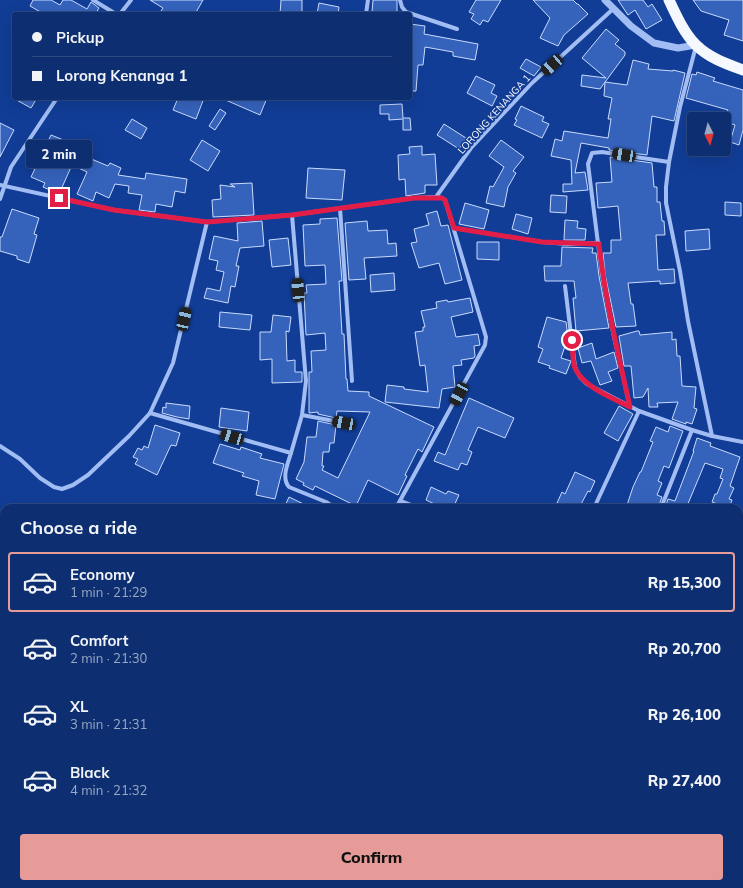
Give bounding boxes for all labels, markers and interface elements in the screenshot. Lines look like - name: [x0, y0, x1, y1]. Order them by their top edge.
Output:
- text: Pickup: [56, 28, 104, 47]
- car: [539, 53, 565, 77]
- text: Lorong Kenanga 1: [56, 66, 188, 85]
- street label: LORONG KENANGA 1: [455, 72, 533, 156]
- north arrow: [687, 112, 731, 156]
- map controls: [687, 112, 731, 156]
- callout: 2 min: [26, 140, 92, 168]
- text: 2 min: [42, 146, 76, 162]
- car: [611, 147, 637, 163]
- route end: [50, 189, 68, 207]
- car: [291, 278, 305, 302]
- car: [175, 306, 193, 332]
- route start: [563, 331, 581, 349]
- car: [448, 381, 470, 407]
- car: [331, 415, 357, 431]
- car: [219, 428, 245, 446]
- text: Choose a ride: [20, 516, 137, 539]
- icon: car: [22, 564, 58, 600]
- text: Economy: [70, 565, 135, 584]
- text: Rp 15,300: [648, 573, 721, 592]
- text: 1 min · 21:29: [70, 584, 147, 600]
- icon: car: [22, 630, 58, 666]
- text: Comfort: [70, 631, 128, 650]
- text: Rp 20,700: [648, 639, 721, 658]
- text: 2 min · 21:30: [70, 650, 147, 666]
- icon: car: [22, 696, 58, 732]
- text: XL: [70, 697, 88, 716]
- text: Rp 26,100: [648, 705, 721, 724]
- text: 3 min · 21:31: [70, 716, 147, 732]
- icon: car: [22, 762, 58, 798]
- text: Black: [70, 763, 109, 782]
- text: Rp 27,400: [648, 771, 721, 790]
- text: 4 min · 21:32: [70, 782, 147, 798]
- button: Confirm: [20, 834, 723, 880]

